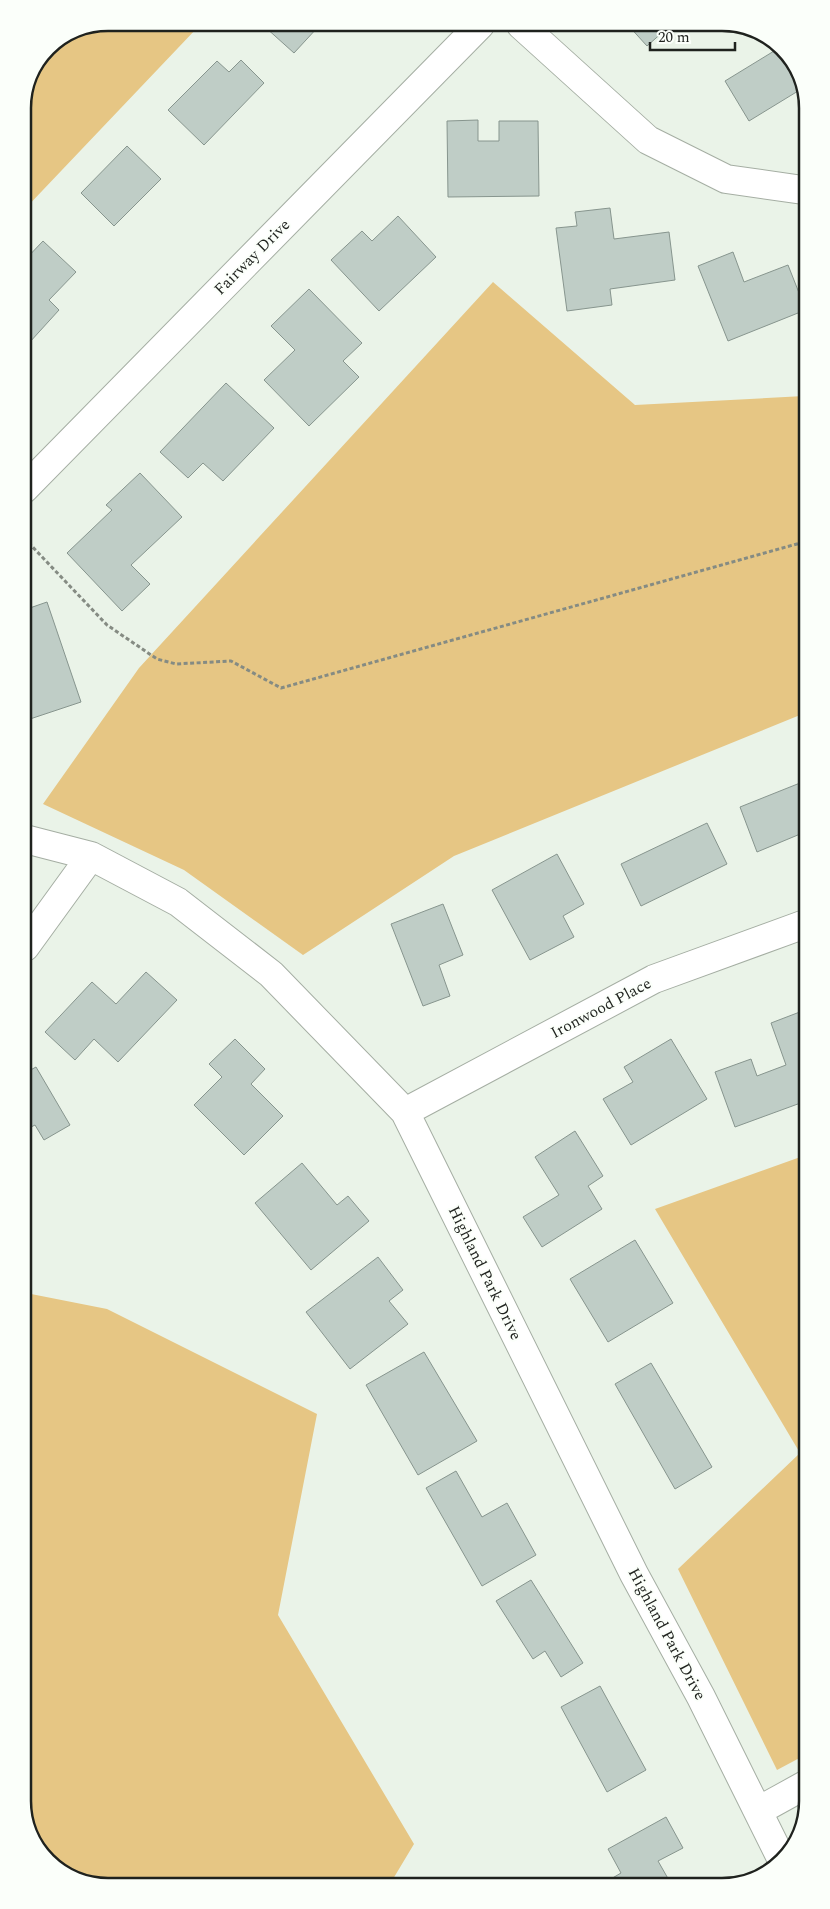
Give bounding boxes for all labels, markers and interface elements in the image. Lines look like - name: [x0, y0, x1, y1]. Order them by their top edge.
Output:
- scale bar: [650, 20, 735, 52]
- text: 20 m: [658, 26, 690, 49]
- street label: Fairway Drive: [208, 213, 296, 301]
- street label: Ironwood Place: [546, 971, 656, 1045]
- street label: Highland Park Drive: [442, 1202, 528, 1344]
- street label: Highland Park Drive: [622, 1564, 712, 1704]

